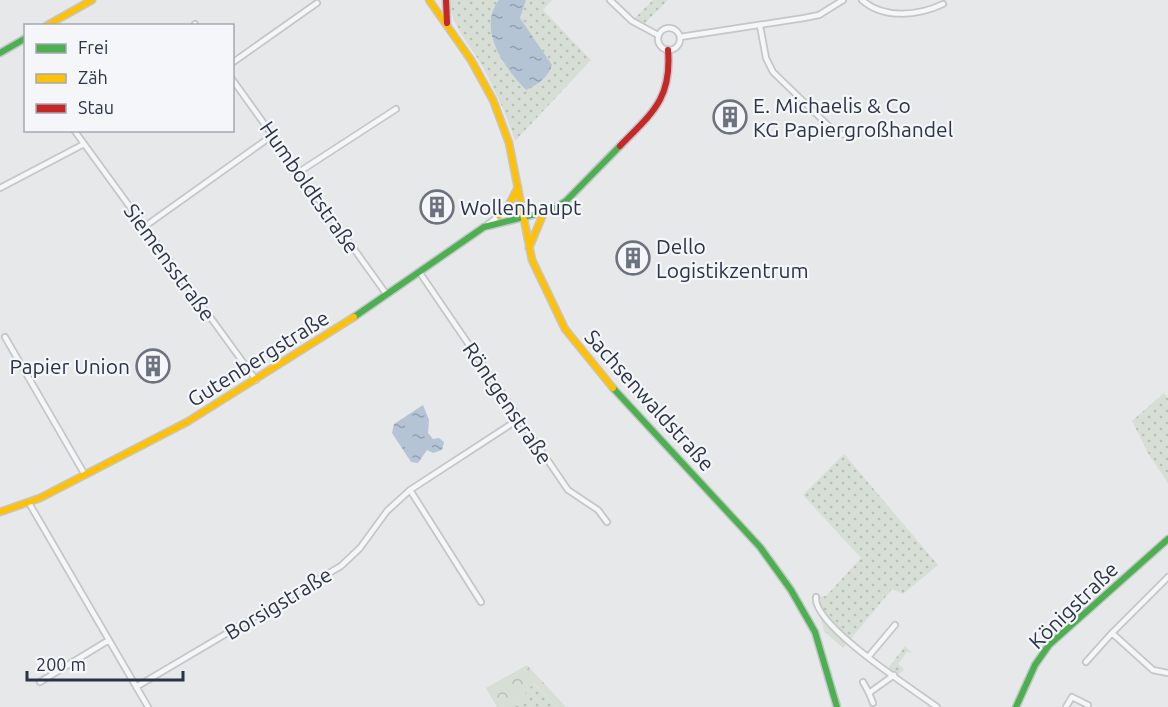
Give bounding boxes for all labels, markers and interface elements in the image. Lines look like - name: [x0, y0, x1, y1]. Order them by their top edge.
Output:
- legend: [24, 24, 234, 132]
- text: Frei: [78, 37, 108, 57]
- text: Zäh: [78, 67, 108, 87]
- place label: E. Michaelis & Co KG Papiergroßhandel: [753, 93, 953, 141]
- text: Stau: [78, 97, 114, 117]
- building icon: E. Michaelis & Co KG Papiergroßhandel: [712, 99, 748, 135]
- street label: Humboldtstraße: [256, 116, 364, 258]
- building icon: Wollenhaupt: [419, 189, 455, 225]
- place label: Wollenhaupt: [460, 195, 581, 219]
- street label: Siemensstraße: [119, 199, 221, 325]
- place label: Dello Logistikzentrum: [656, 234, 809, 282]
- building icon: Dello Logistikzentrum: [615, 240, 651, 276]
- street label: Gutenbergstraße: [183, 305, 333, 411]
- street label: Sachsenwaldstraße: [580, 325, 720, 475]
- street label: Röntgenstraße: [458, 338, 558, 468]
- building icon: Papier Union: [135, 348, 171, 384]
- place label: Papier Union: [9, 354, 130, 378]
- street label: Königstraße: [1024, 557, 1122, 653]
- street label: Borsigstraße: [220, 562, 336, 644]
- scale bar: [27, 644, 183, 682]
- text: 200 m: [36, 654, 86, 674]

